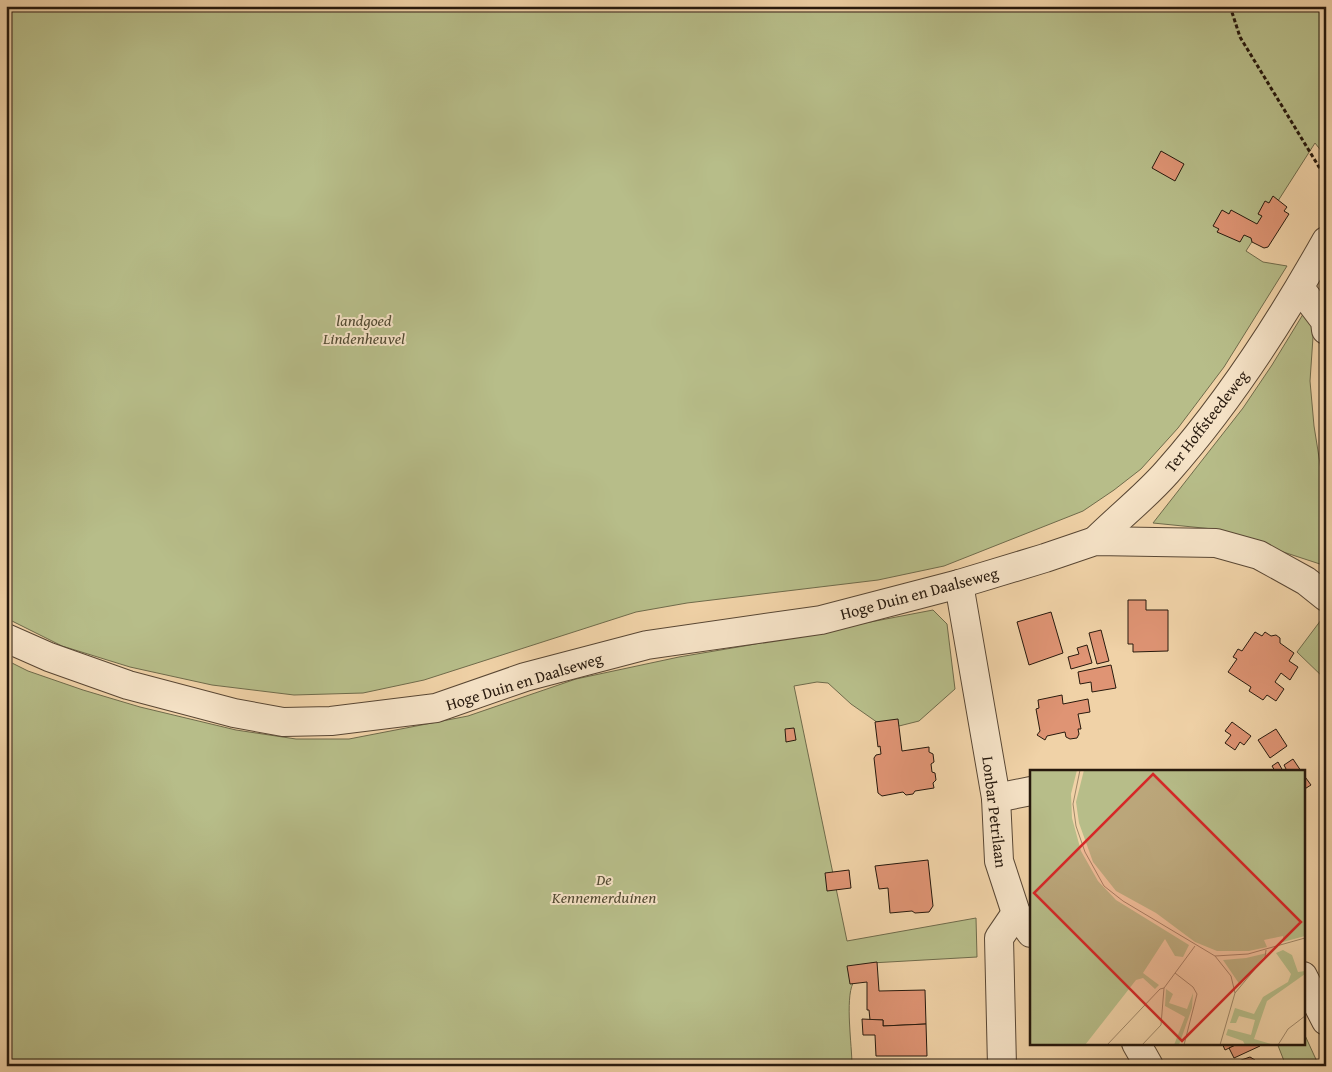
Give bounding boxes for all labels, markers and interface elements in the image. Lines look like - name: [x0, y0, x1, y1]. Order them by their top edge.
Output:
- park label: landgoed Lindenheuvel: [322, 308, 405, 350]
- street label: Ter Hoffsteedeweg: [1158, 364, 1254, 477]
- street label: Hoge Duin en Daalseweg: [837, 560, 1001, 626]
- street label: Hoge Duin en Daalseweg: [443, 646, 605, 716]
- street label: Lonbar Petrilaan: [976, 755, 1014, 869]
- inset map: [1030, 770, 1304, 1044]
- park label: De Kennemerduinen: [551, 867, 656, 909]

